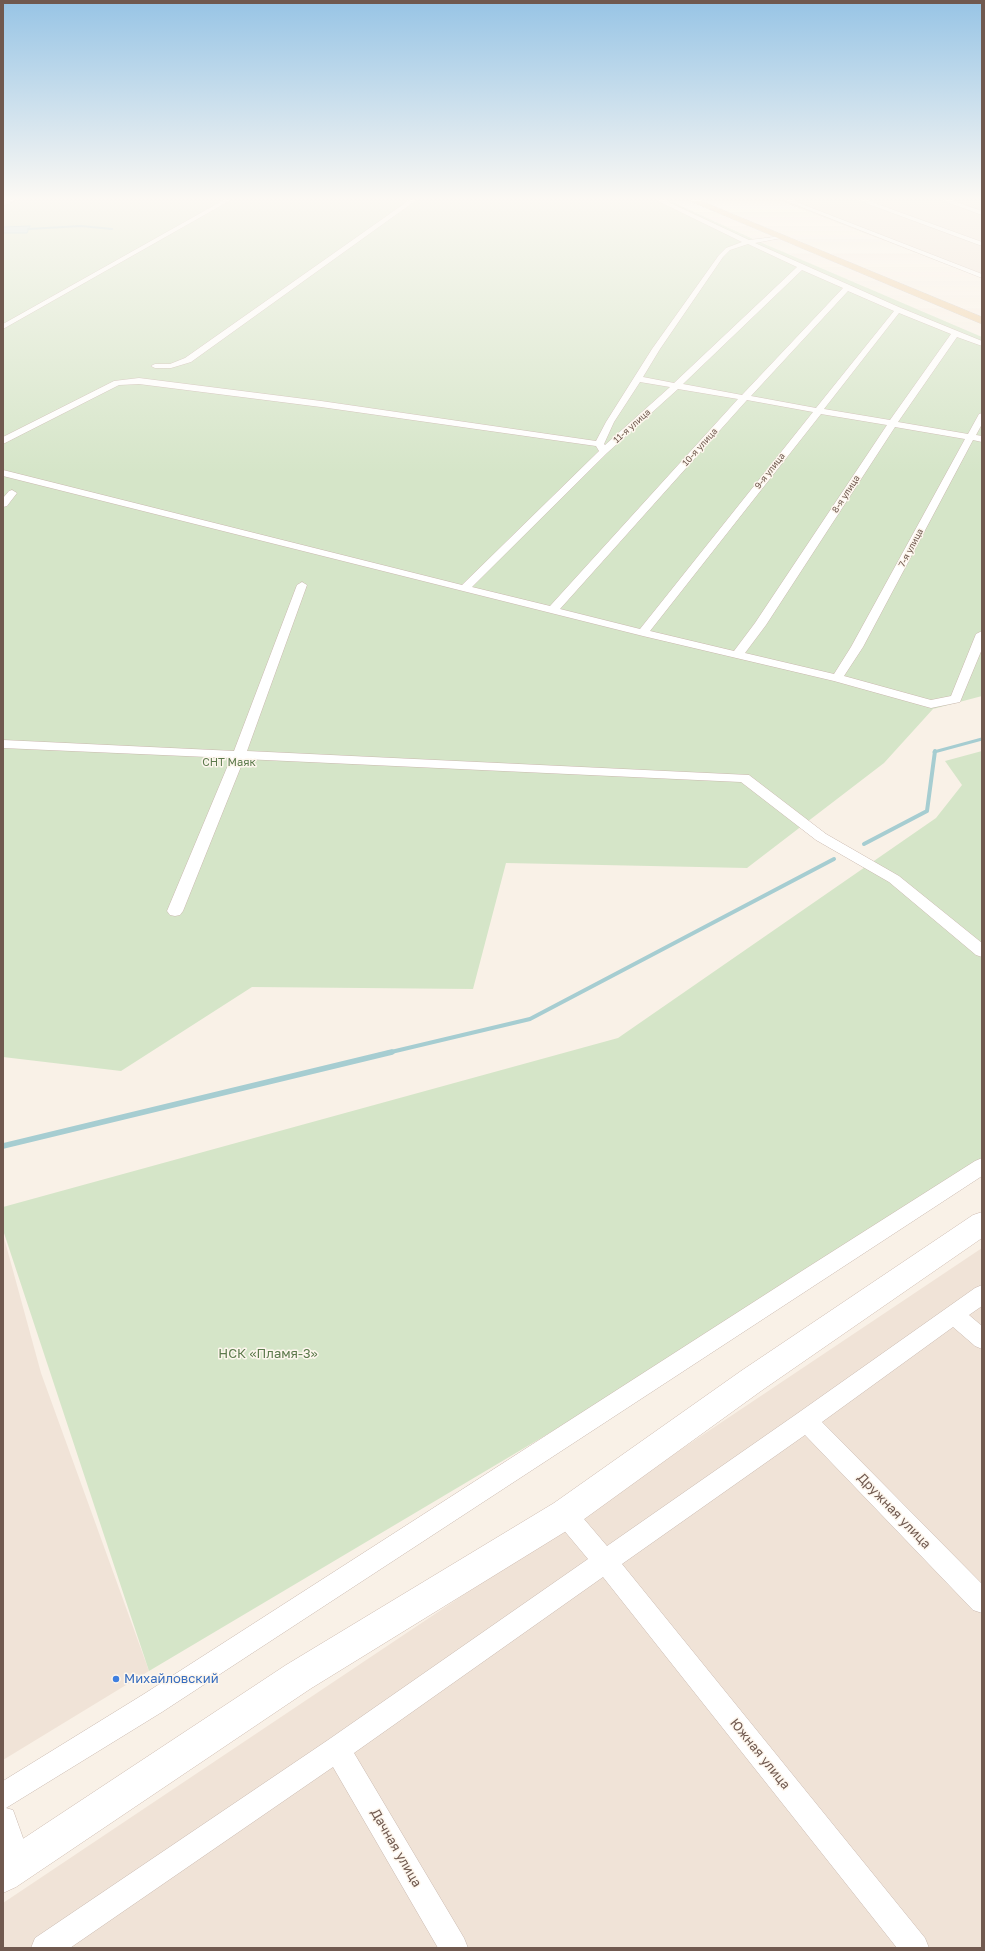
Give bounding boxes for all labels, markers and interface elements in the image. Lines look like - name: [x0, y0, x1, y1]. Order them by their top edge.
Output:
- street label: 11-я улица: [611, 407, 653, 445]
- street label: 10-я улица: [680, 426, 720, 468]
- street label: 9-я улица: [753, 451, 787, 491]
- street label: 8-я улица: [830, 473, 862, 515]
- street label: 7-я улица: [896, 527, 926, 569]
- park label: СНТ Маяк: [202, 756, 256, 770]
- park label: НСК «Пламя-3»: [218, 1346, 318, 1362]
- street label: Дружная улица: [854, 1470, 934, 1552]
- place label: Михайловский: [124, 1671, 219, 1687]
- marker: Михайловский: [111, 1674, 121, 1684]
- street label: Южная улица: [727, 1715, 793, 1793]
- street label: Дачная улица: [367, 1806, 425, 1890]

